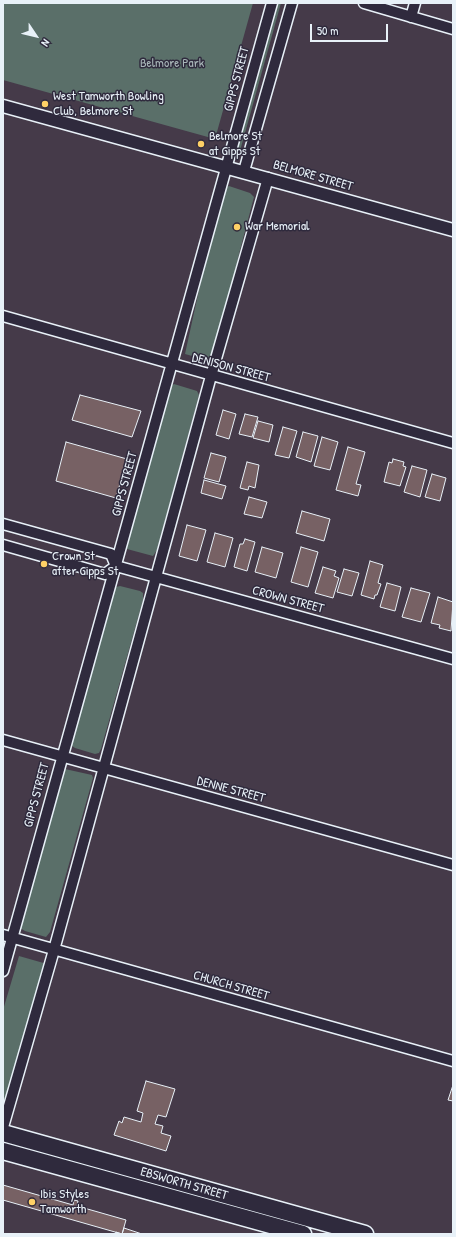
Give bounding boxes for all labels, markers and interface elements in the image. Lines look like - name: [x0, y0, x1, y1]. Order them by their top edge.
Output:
- north arrow: [16, 16, 56, 56]
- scale bar: [312, 16, 390, 42]
- text: 50 m: [317, 22, 338, 39]
- text: N: [38, 36, 53, 49]
- street label: GIPPS STREET: [221, 45, 253, 113]
- park label: Belmore Park: [140, 56, 204, 72]
- place label: West Tamworth Bowling Club, Belmore St: [53, 89, 164, 120]
- marker: West Tamworth Bowling Club, Belmore St: [40, 99, 50, 109]
- place label: Belmore St at Gipps St: [209, 129, 262, 160]
- marker: Belmore St at Gipps St: [196, 139, 206, 149]
- street label: BELMORE STREET: [271, 157, 355, 195]
- place label: War Memorial: [245, 219, 310, 235]
- marker: War Memorial: [232, 222, 242, 232]
- street label: DENISON STREET: [190, 350, 272, 386]
- street label: GIPPS STREET: [109, 450, 141, 518]
- place label: Crown St after Gipps St: [52, 549, 118, 580]
- marker: Crown St after Gipps St: [39, 559, 49, 569]
- street label: CROWN STREET: [250, 583, 326, 617]
- street label: GIPPS STREET: [21, 761, 53, 829]
- street label: DENNE STREET: [195, 773, 267, 807]
- street label: CHURCH STREET: [191, 968, 271, 1004]
- street label: EBSWORTH STREET: [139, 1164, 229, 1204]
- place label: Ibis Styles Tamworth: [40, 1187, 89, 1218]
- marker: Ibis Styles Tamworth: [27, 1197, 37, 1207]

